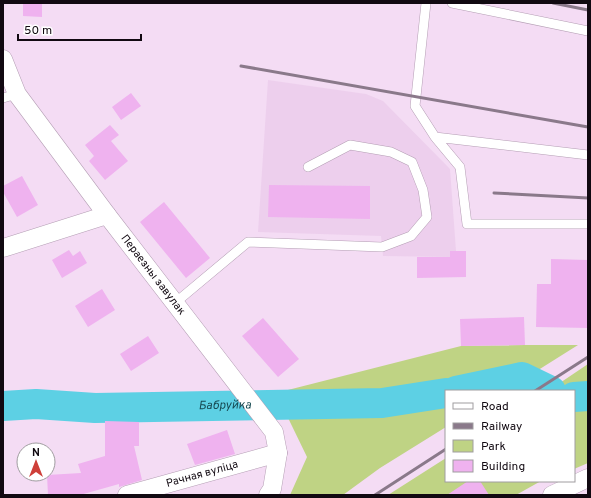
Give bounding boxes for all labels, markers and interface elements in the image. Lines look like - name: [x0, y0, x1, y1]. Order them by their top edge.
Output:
- scale bar: [18, 16, 141, 42]
- text: 50 m: [24, 23, 52, 39]
- street label: Пераезны завулак: [118, 232, 188, 318]
- legend: [445, 390, 575, 482]
- water label: Бабруйка: [198, 397, 252, 414]
- text: Road: [481, 399, 509, 415]
- text: Railway: [481, 419, 522, 435]
- text: Park: [481, 439, 506, 455]
- north arrow: [16, 442, 56, 482]
- text: N: [32, 446, 40, 460]
- street label: Рачная вуліца: [165, 457, 240, 491]
- text: Building: [481, 459, 525, 475]

